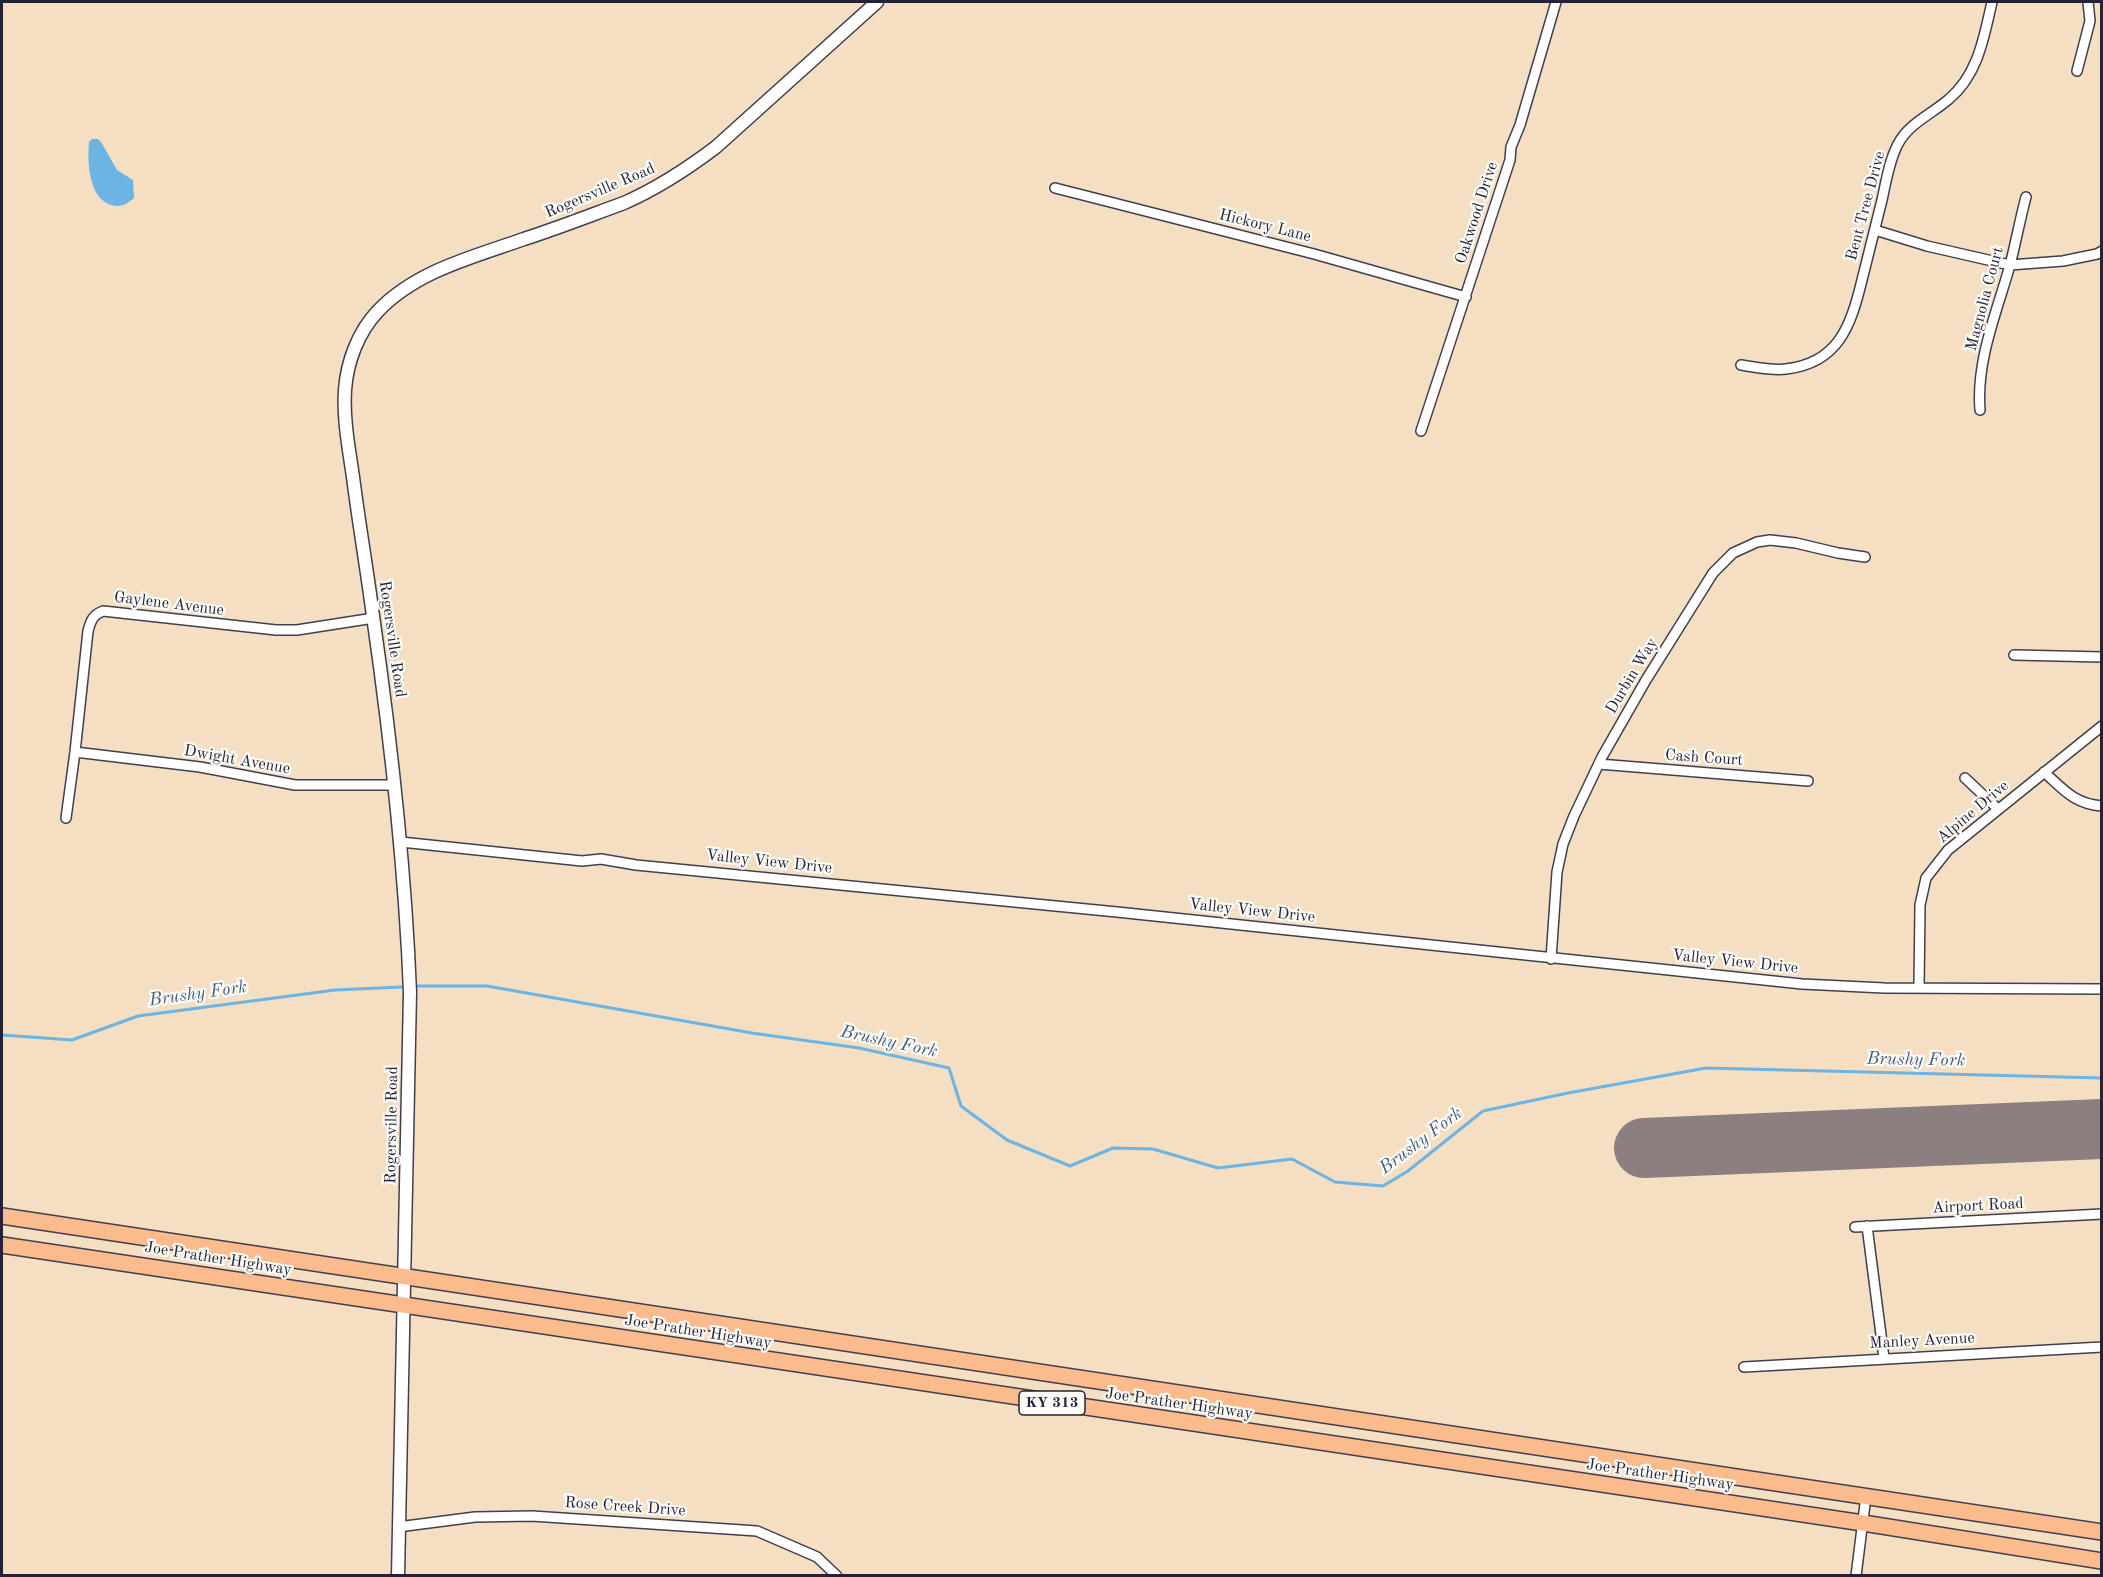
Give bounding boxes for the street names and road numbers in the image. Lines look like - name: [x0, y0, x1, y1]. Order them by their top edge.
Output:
- street label: Bent Tree Drive: [1842, 149, 1890, 263]
- street label: Rogersville Road: [542, 159, 658, 223]
- street label: Oakwood Drive: [1451, 160, 1503, 266]
- street label: Hickory Lane: [1217, 205, 1313, 247]
- street label: Magnolia Court: [1962, 245, 2008, 353]
- street label: Rogersville Road: [374, 579, 410, 699]
- street label: Gaylene Avenue: [113, 588, 225, 620]
- street label: Durbin Way: [1602, 635, 1662, 717]
- street label: Dwight Avenue: [182, 741, 292, 779]
- street label: Cash Court: [1664, 746, 1744, 770]
- street label: Alpine Drive: [1933, 776, 2013, 848]
- street label: Valley View Drive: [705, 846, 833, 878]
- street label: Valley View Drive: [1188, 895, 1316, 927]
- street label: Valley View Drive: [1671, 946, 1799, 978]
- street label: Rogersville Road: [381, 1066, 403, 1184]
- street label: Airport Road: [1932, 1194, 2024, 1218]
- street label: Joe Prather Highway: [143, 1238, 293, 1280]
- street label: Joe Prather Highway: [623, 1311, 773, 1353]
- street label: Manley Avenue: [1869, 1329, 1975, 1353]
- street label: Joe Prather Highway: [1104, 1384, 1254, 1424]
- road number: KY 313: [1019, 1391, 1085, 1415]
- street label: Joe Prather Highway: [1585, 1455, 1735, 1495]
- street label: Rose Creek Drive: [564, 1493, 686, 1521]

